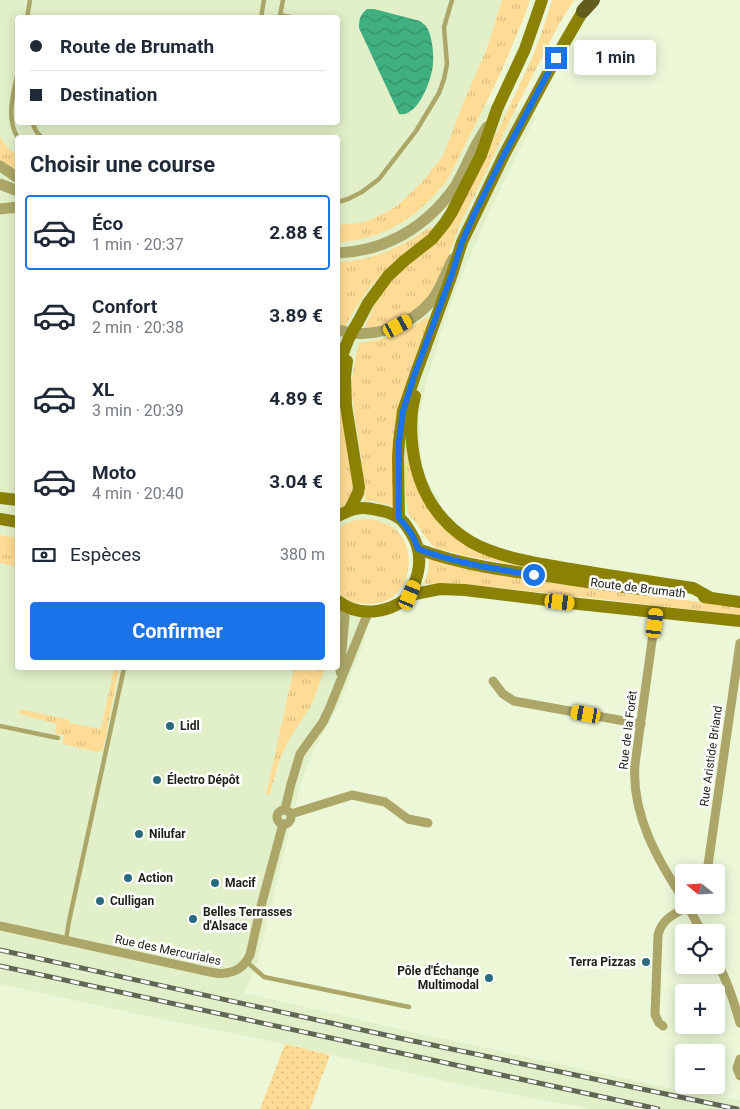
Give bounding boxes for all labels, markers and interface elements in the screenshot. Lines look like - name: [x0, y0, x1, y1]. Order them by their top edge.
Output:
- text: Route de Brumath: [60, 35, 214, 58]
- callout: 1 min: [574, 40, 656, 76]
- route end: [545, 47, 567, 69]
- text: 1 min: [595, 48, 635, 67]
- text: Destination: [60, 83, 157, 106]
- text: Choisir une course: [30, 152, 215, 177]
- icon: car: [32, 210, 77, 255]
- text: Éco: [92, 212, 123, 235]
- text: 2.88 €: [269, 221, 323, 244]
- text: 1 min · 20:37: [92, 235, 184, 254]
- icon: car: [32, 293, 77, 338]
- text: Confort: [92, 295, 157, 318]
- text: 3.89 €: [269, 304, 323, 327]
- car: [381, 312, 414, 340]
- text: 2 min · 20:38: [92, 318, 184, 337]
- icon: car: [32, 376, 77, 421]
- text: XL: [92, 378, 114, 401]
- text: 4.89 €: [269, 387, 323, 410]
- text: 3 min · 20:39: [92, 401, 184, 420]
- icon: car: [32, 459, 77, 504]
- text: Moto: [92, 461, 136, 484]
- text: 3.04 €: [269, 470, 323, 493]
- text: 4 min · 20:40: [92, 484, 184, 503]
- icon: cash: [30, 541, 58, 569]
- text: Espèces: [70, 543, 141, 566]
- text: 380 m: [280, 545, 325, 564]
- route start: [523, 564, 545, 586]
- street label: Route de Brumath: [590, 575, 686, 601]
- car: [397, 578, 422, 612]
- car: [544, 593, 575, 611]
- button: Confirmer: [30, 602, 325, 660]
- car: [645, 607, 664, 639]
- street label: Rue de la Forêt: [616, 690, 640, 770]
- car: [569, 704, 602, 724]
- street label: Rue Aristide Briand: [697, 705, 725, 807]
- place label: Lidl: [180, 719, 200, 733]
- marker: Lidl: [164, 720, 176, 732]
- place label: Électro Dépôt: [167, 772, 240, 787]
- marker: Électro Dépôt: [151, 774, 163, 786]
- place label: Nilufar: [149, 827, 186, 841]
- marker: Nilufar: [133, 828, 145, 840]
- north arrow: [675, 864, 725, 914]
- map controls: [675, 864, 725, 1094]
- place label: Action: [138, 871, 173, 885]
- marker: Action: [122, 872, 134, 884]
- place label: Macif: [225, 876, 256, 890]
- marker: Macif: [209, 877, 221, 889]
- place label: Culligan: [110, 894, 154, 908]
- marker: Culligan: [94, 895, 106, 907]
- place label: Belles Terrasses d'Alsace: [203, 905, 292, 933]
- marker: Belles Terrasses d'Alsace: [187, 913, 199, 925]
- button: locate: [675, 924, 725, 974]
- street label: Rue des Mercuriales: [114, 932, 222, 968]
- place label: Terra Pizzas: [569, 955, 636, 969]
- marker: Terra Pizzas: [640, 956, 652, 968]
- place label: Pôle d'Échange Multimodal: [397, 963, 480, 992]
- marker: Pôle d'Échange Multimodal: [483, 972, 495, 984]
- button: +: [675, 984, 725, 1034]
- button: −: [675, 1044, 725, 1094]

